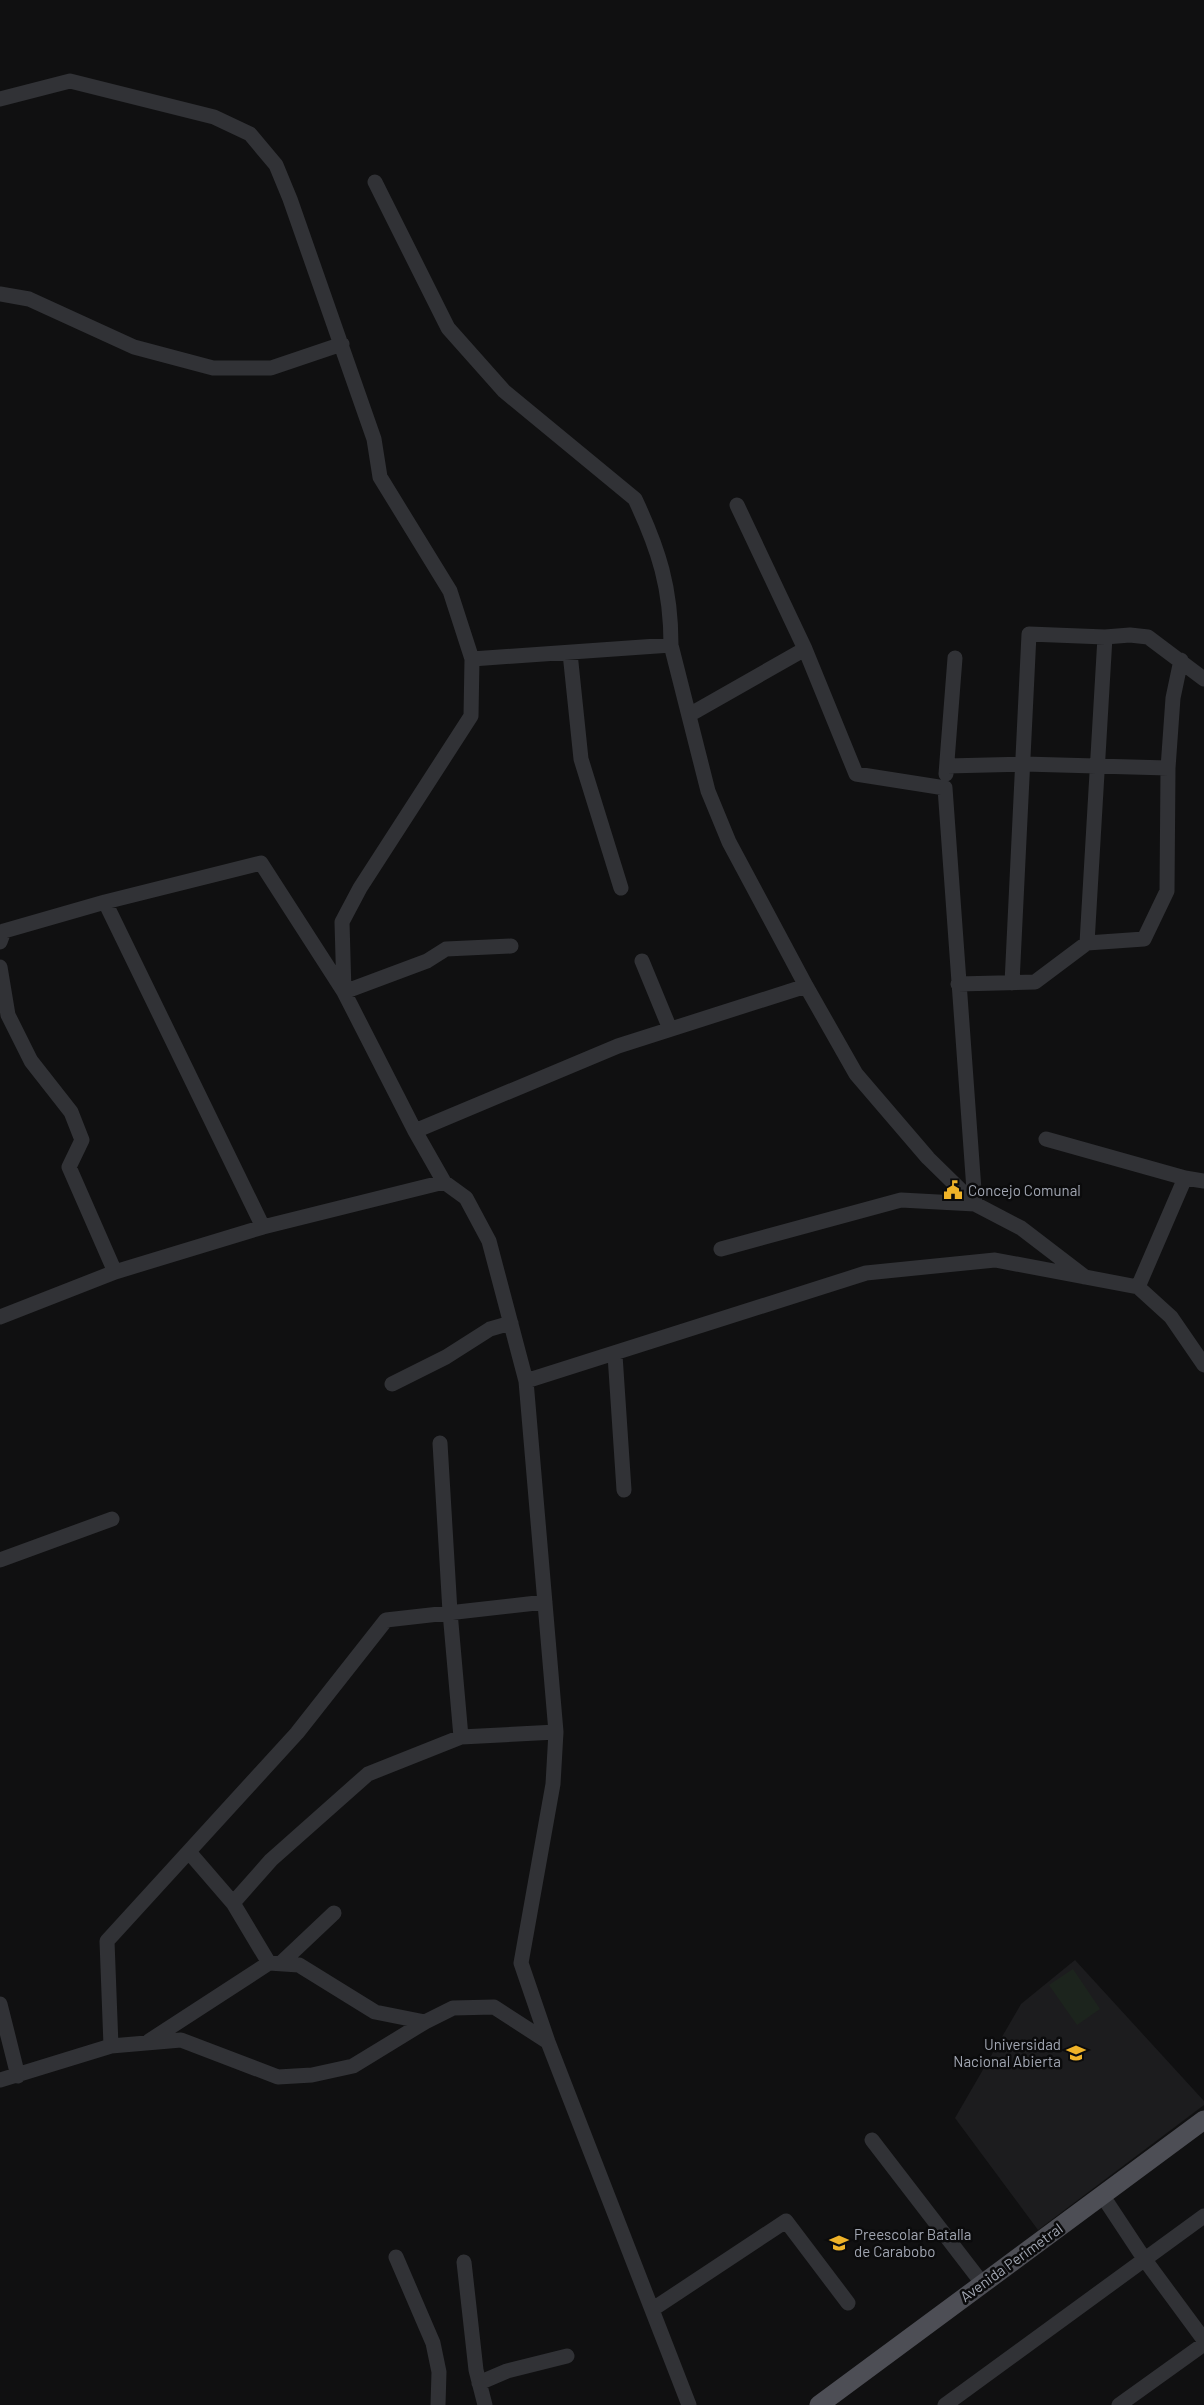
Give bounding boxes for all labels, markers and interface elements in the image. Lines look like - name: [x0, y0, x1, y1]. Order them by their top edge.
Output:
- public building icon: Concejo Comunal: [942, 1179, 964, 1201]
- place label: Concejo Comunal: [968, 1181, 1081, 1199]
- place label: Universidad Nacional Abierta: [953, 2035, 1061, 2070]
- school or university icon: Universidad Nacional Abierta: [1065, 2042, 1087, 2064]
- street label: Avenida Perimetral: [956, 2219, 1066, 2305]
- place label: Preescolar Batalla de Carabobo: [854, 2225, 971, 2260]
- school or university icon: Preescolar Batalla de Carabobo: [828, 2232, 850, 2254]

